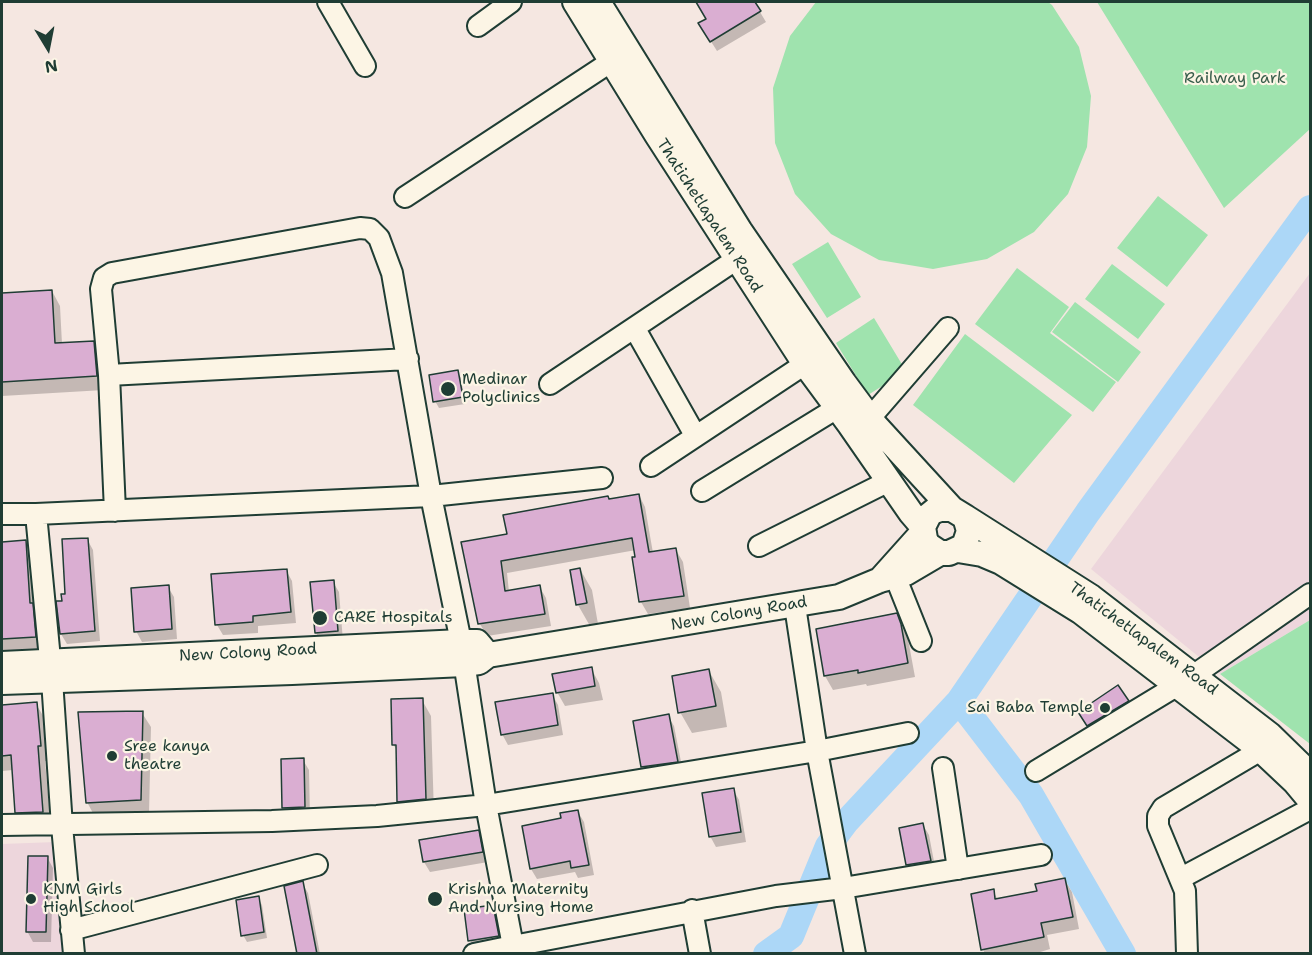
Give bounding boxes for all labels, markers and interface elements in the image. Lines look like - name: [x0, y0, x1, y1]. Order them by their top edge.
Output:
- north arrow: [18, 18, 78, 78]
- text: N: [43, 55, 59, 78]
- park label: Railway Park: [1184, 69, 1286, 89]
- street label: Thatichetlapalem Road: [652, 135, 766, 297]
- place label: Medinar Polyclinics: [462, 370, 540, 408]
- marker: Medinar Polyclinics: [439, 380, 457, 398]
- street label: Thatichetlapalem Road: [1065, 578, 1221, 700]
- street label: New Colony Road: [669, 593, 809, 635]
- place label: CARE Hospitals: [334, 608, 453, 628]
- marker: CARE Hospitals: [311, 609, 329, 627]
- street label: New Colony Road: [179, 640, 317, 666]
- place label: Sai Baba Temple: [967, 698, 1093, 718]
- marker: Sai Baba Temple: [1098, 701, 1112, 715]
- place label: Sree kanya theatre: [124, 737, 210, 775]
- marker: Sree kanya theatre: [105, 749, 119, 763]
- place label: KNM Girls High School: [43, 880, 134, 918]
- place label: Krishna Maternity And Nursing Home: [448, 880, 594, 918]
- marker: Krishna Maternity And Nursing Home: [426, 890, 444, 908]
- marker: KNM Girls High School: [24, 892, 38, 906]

